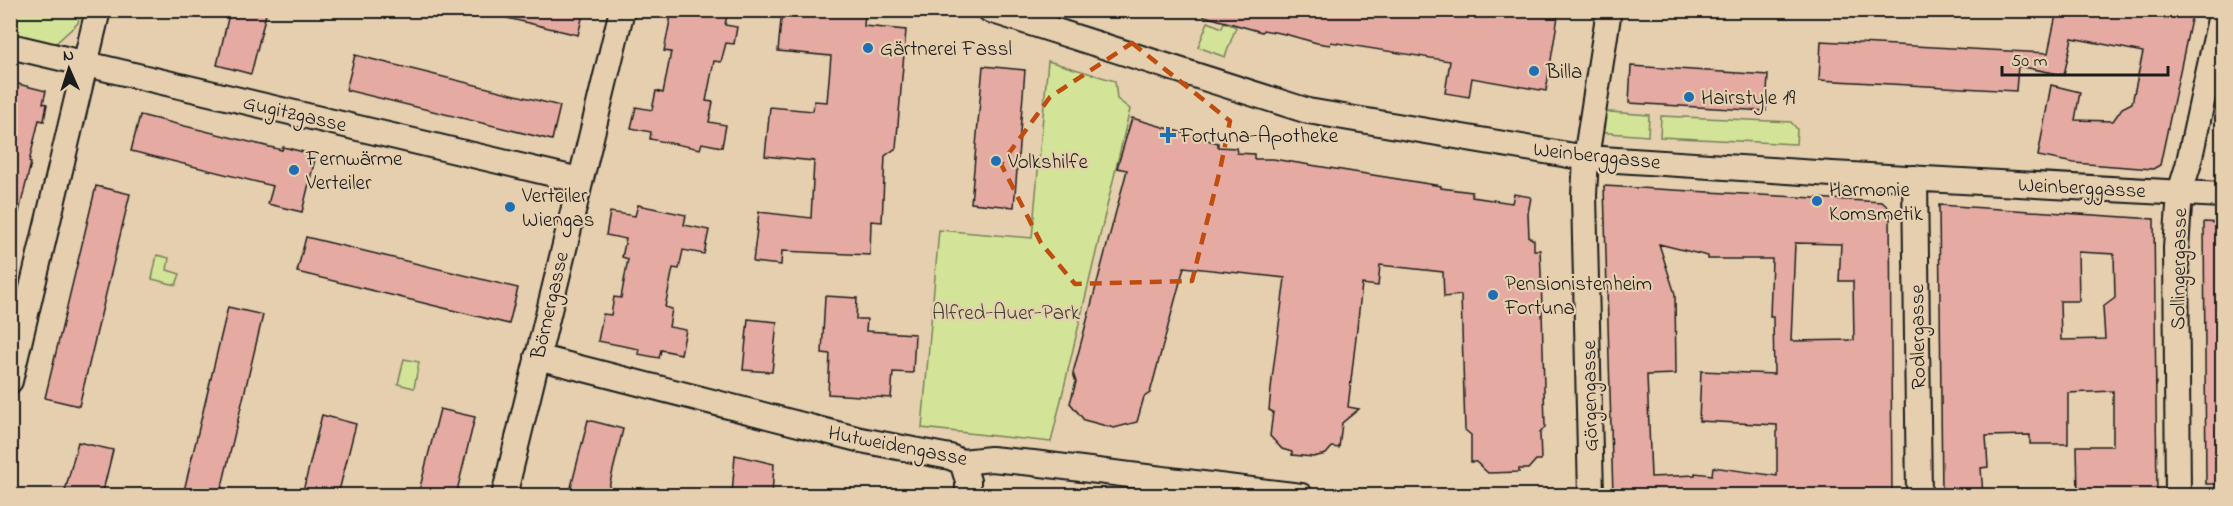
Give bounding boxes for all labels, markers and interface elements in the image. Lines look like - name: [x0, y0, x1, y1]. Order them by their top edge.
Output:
- place label: Gärtnerei Fassl: [880, 35, 1012, 65]
- north arrow: [39, 39, 99, 99]
- scale bar: [2002, 39, 2168, 77]
- marker: Gärtnerei Fassl: [861, 41, 875, 55]
- text: N: [62, 44, 75, 68]
- text: 50 m: [2011, 49, 2048, 75]
- place label: Billa: [1545, 58, 1582, 88]
- marker: Billa: [1527, 64, 1541, 78]
- place label: Hairstyle 19: [1701, 84, 1796, 116]
- street label: Gugitzgasse: [239, 88, 350, 144]
- marker: Hairstyle 19: [1682, 90, 1696, 104]
- place label: Fortuna-Apotheke: [1179, 122, 1339, 152]
- marker: Fortuna-Apotheke: [1161, 128, 1175, 142]
- street label: Weinberggasse: [1531, 135, 1663, 181]
- place label: Fernwärme Verteiler: [305, 145, 403, 199]
- place label: Volkshilfe: [1007, 148, 1089, 178]
- marker: Volkshilfe: [989, 154, 1003, 168]
- marker: Fernwärme Verteiler: [287, 163, 301, 177]
- street label: Weinberggasse: [2017, 171, 2147, 209]
- place label: Harmonie Komsmetik: [1829, 176, 1924, 230]
- place label: Verteiler Wiengas: [521, 182, 594, 238]
- marker: Harmonie Komsmetik: [1810, 194, 1824, 208]
- marker: Verteiler Wiengas: [503, 200, 517, 214]
- street label: Sollingergasse: [2164, 207, 2198, 330]
- street label: Börnergasse: [524, 248, 580, 364]
- place label: Pensionistenheim Fortuna: [1504, 270, 1652, 324]
- street label: Rodlergasse: [1903, 283, 1937, 390]
- marker: Pensionistenheim Fortuna: [1486, 288, 1500, 302]
- park label: Alfred-Auer-Park: [932, 299, 1081, 329]
- street label: Görgengasse: [1575, 339, 1609, 452]
- street label: Hutweidengasse: [825, 419, 970, 477]

